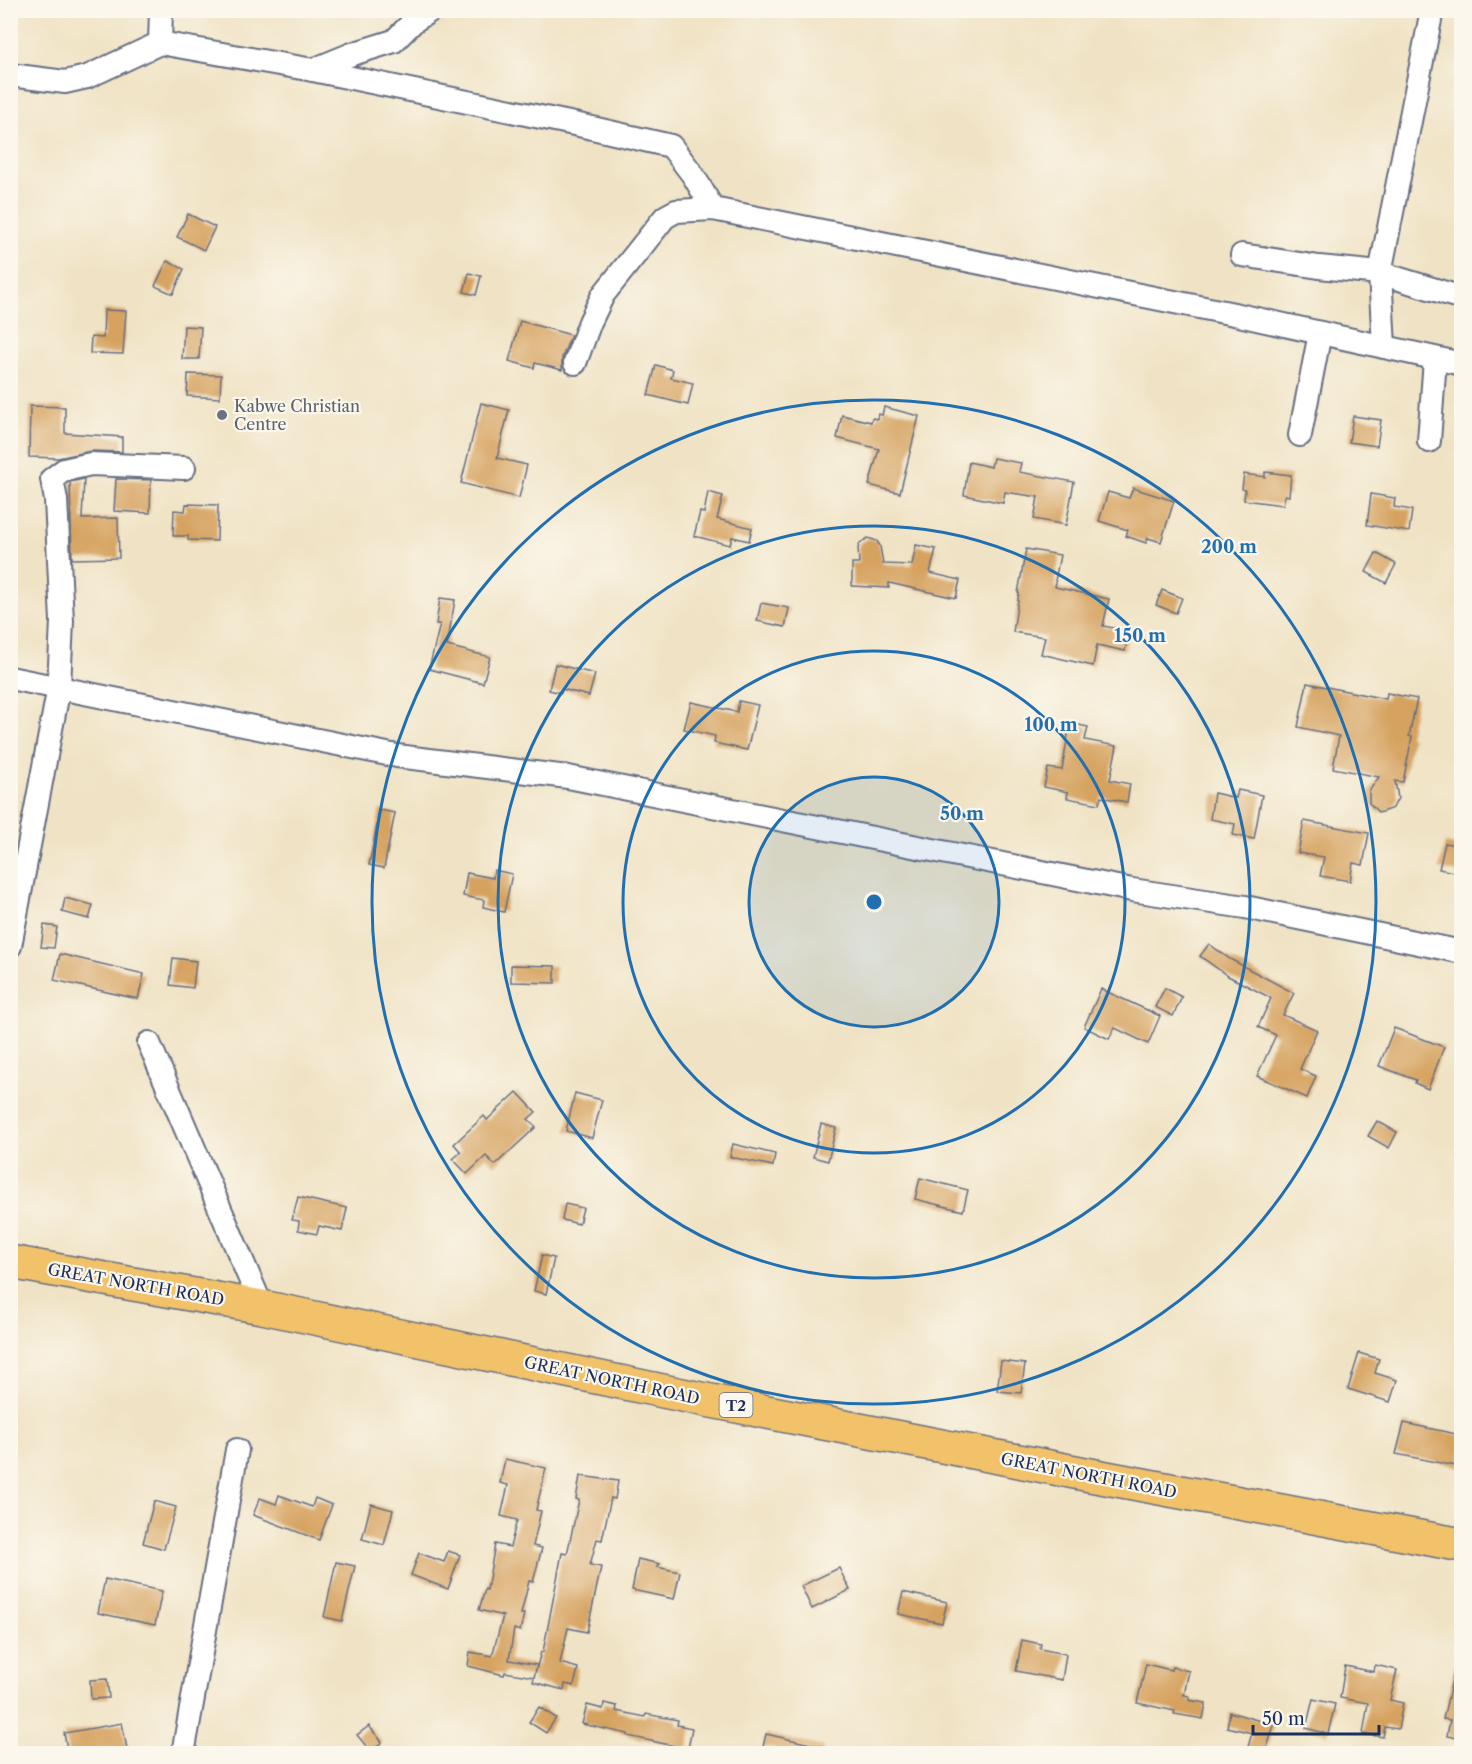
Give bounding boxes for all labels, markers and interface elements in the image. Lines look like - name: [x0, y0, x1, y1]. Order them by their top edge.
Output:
- place label: Kabwe Christian Centre: [234, 396, 360, 434]
- marker: Kabwe Christian Centre: [215, 408, 229, 422]
- text: 200 m: [1201, 536, 1257, 558]
- text: 150 m: [1114, 625, 1166, 647]
- text: 100 m: [1024, 714, 1078, 736]
- text: 50 m: [940, 803, 984, 825]
- centre of rings: [864, 892, 884, 912]
- street label: GREAT NORTH ROAD: [46, 1259, 226, 1309]
- street label: GREAT NORTH ROAD: [522, 1352, 702, 1408]
- road number: T2: [720, 1393, 752, 1417]
- street label: GREAT NORTH ROAD: [999, 1448, 1179, 1502]
- scale bar: [1253, 1698, 1379, 1736]
- text: 50 m: [1262, 1708, 1305, 1730]

